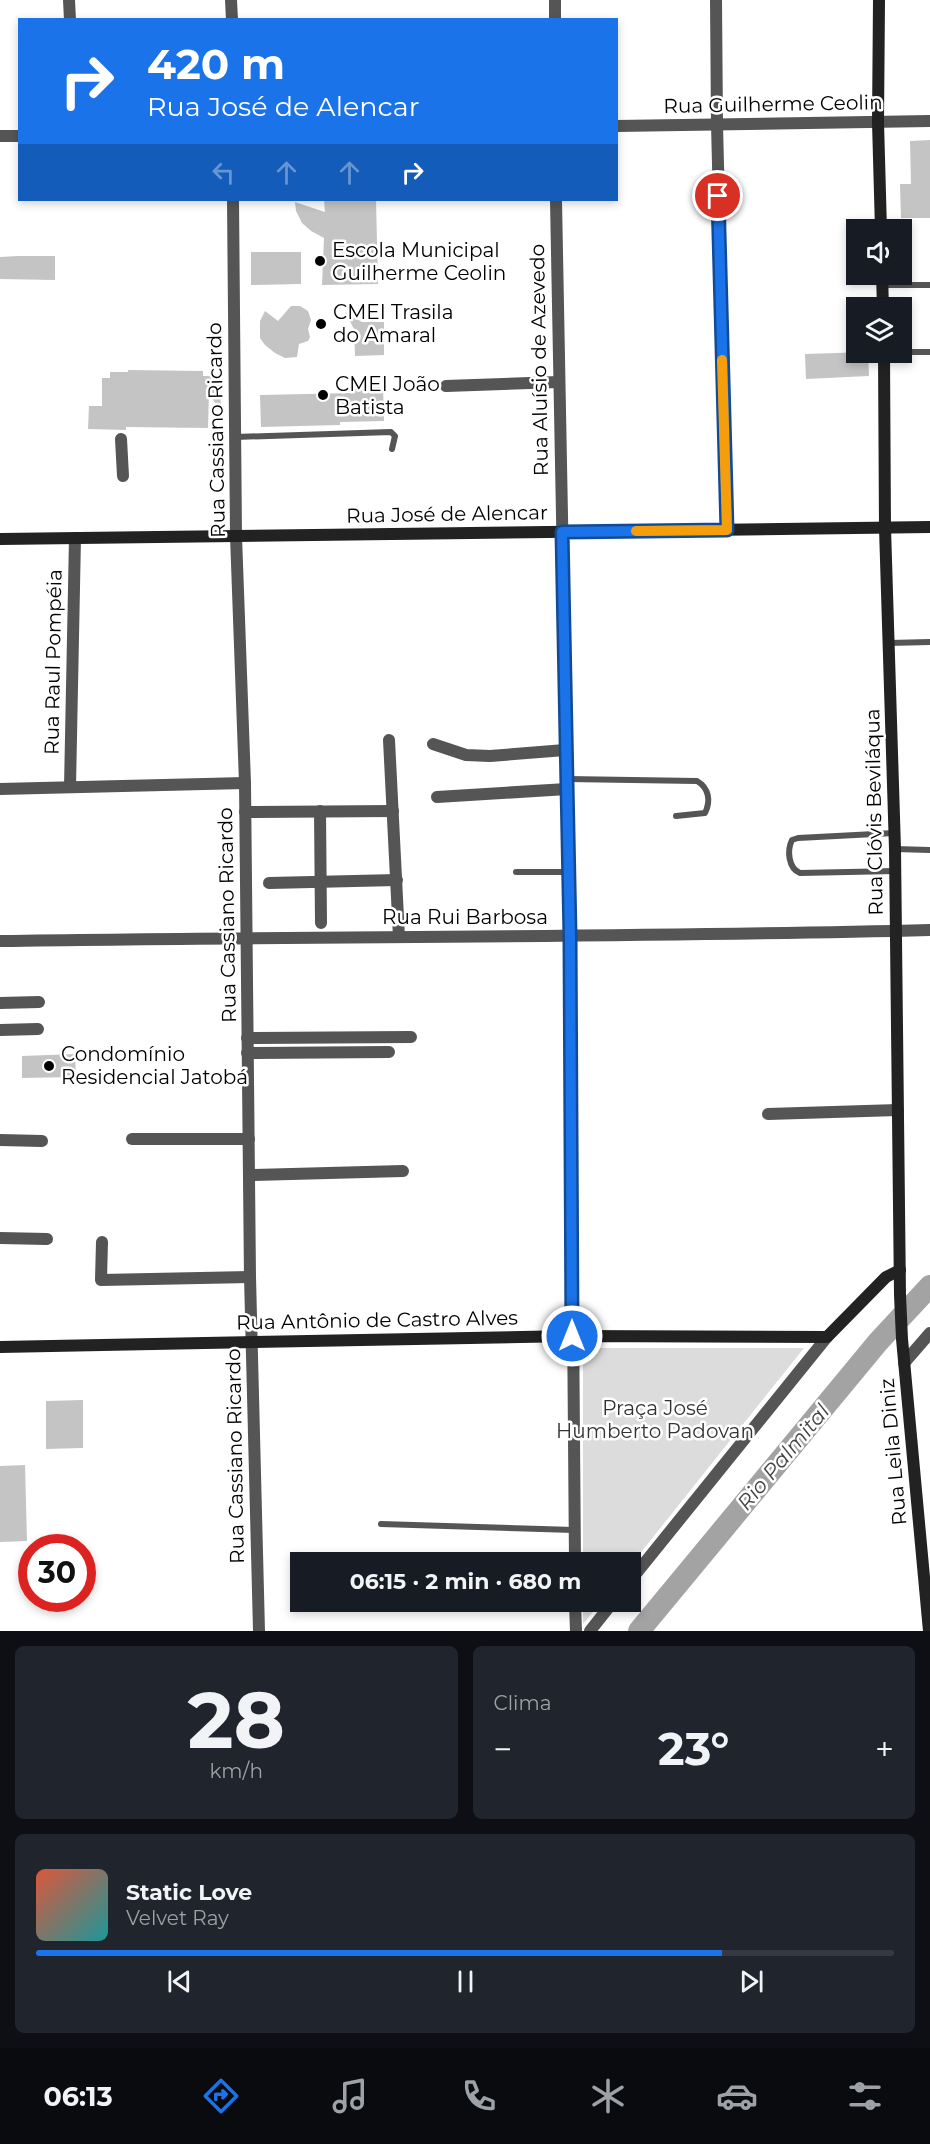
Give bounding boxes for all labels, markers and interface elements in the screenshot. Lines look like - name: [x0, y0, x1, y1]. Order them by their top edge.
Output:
- text: 420 m: [147, 38, 285, 90]
- icon: right: [48, 42, 126, 120]
- text: Rua José de Alencar: [147, 90, 420, 123]
- street label: Rua Guilherme Ceolin: [663, 90, 883, 118]
- icon: left: [207, 156, 240, 189]
- icon: ahead: [270, 156, 303, 189]
- icon: ahead: [333, 156, 366, 189]
- icon: right: [396, 156, 429, 189]
- pin: [692, 170, 743, 221]
- icon: arrive: [701, 179, 734, 212]
- map controls: [846, 219, 912, 363]
- button: sound: [846, 219, 912, 285]
- place label: Escola Municipal Guilherme Ceolin: [332, 238, 506, 285]
- street label: Rua Aluísio de Azevedo: [525, 244, 553, 476]
- marker: Escola Municipal Guilherme Ceolin: [313, 254, 327, 268]
- button: layers: [846, 297, 912, 363]
- place label: CMEI Trasila do Amaral: [333, 300, 453, 347]
- marker: CMEI Trasila do Amaral: [314, 317, 328, 331]
- street label: Rua Cassiano Ricardo: [202, 322, 230, 538]
- place label: CMEI João Batista: [335, 372, 440, 419]
- marker: CMEI João Batista: [316, 388, 330, 402]
- street label: Rua José de Alencar: [346, 500, 548, 528]
- street label: Rua Raul Pompéia: [39, 569, 67, 755]
- street label: Rua Clóvis Beviláqua: [860, 708, 888, 916]
- street label: Rua Cassiano Ricardo: [213, 807, 241, 1023]
- street label: Rua Rui Barbosa: [382, 905, 548, 929]
- place label: Condomínio Residencial Jatobá: [61, 1042, 248, 1089]
- marker: Condomínio Residencial Jatobá: [42, 1059, 56, 1073]
- position arrow: [540, 1304, 604, 1368]
- street label: Rua Antônio de Castro Alves: [236, 1306, 518, 1334]
- street label: Rua Cassiano Ricardo: [221, 1348, 249, 1564]
- street label: Rua Leila Diniz: [875, 1378, 911, 1526]
- park label: Praça José Humberto Padovan: [556, 1396, 754, 1443]
- water label: Rio Palmital: [732, 1399, 835, 1515]
- speed limit sign: 30: [18, 1534, 96, 1612]
- text: 06:15 · 2 min · 680 m: [350, 1568, 581, 1595]
- text: 28: [187, 1672, 285, 1768]
- text: Clima: [494, 1691, 551, 1715]
- text: 23°: [658, 1721, 729, 1776]
- text: −: [494, 1729, 512, 1769]
- text: +: [875, 1729, 894, 1769]
- text: km/h: [210, 1759, 263, 1783]
- text: Static Love: [126, 1879, 252, 1906]
- text: Velvet Ray: [126, 1906, 229, 1930]
- icon: previous: [163, 1965, 196, 1998]
- icon: pause: [449, 1965, 482, 1998]
- icon: next: [735, 1965, 768, 1998]
- icon: directions: [200, 2075, 242, 2117]
- icon: music: [329, 2075, 371, 2117]
- icon: phone: [458, 2075, 500, 2117]
- icon: climate: [587, 2075, 629, 2117]
- icon: car: [716, 2075, 758, 2117]
- icon: filters: [844, 2075, 886, 2117]
- text: 06:13: [43, 2080, 113, 2113]

